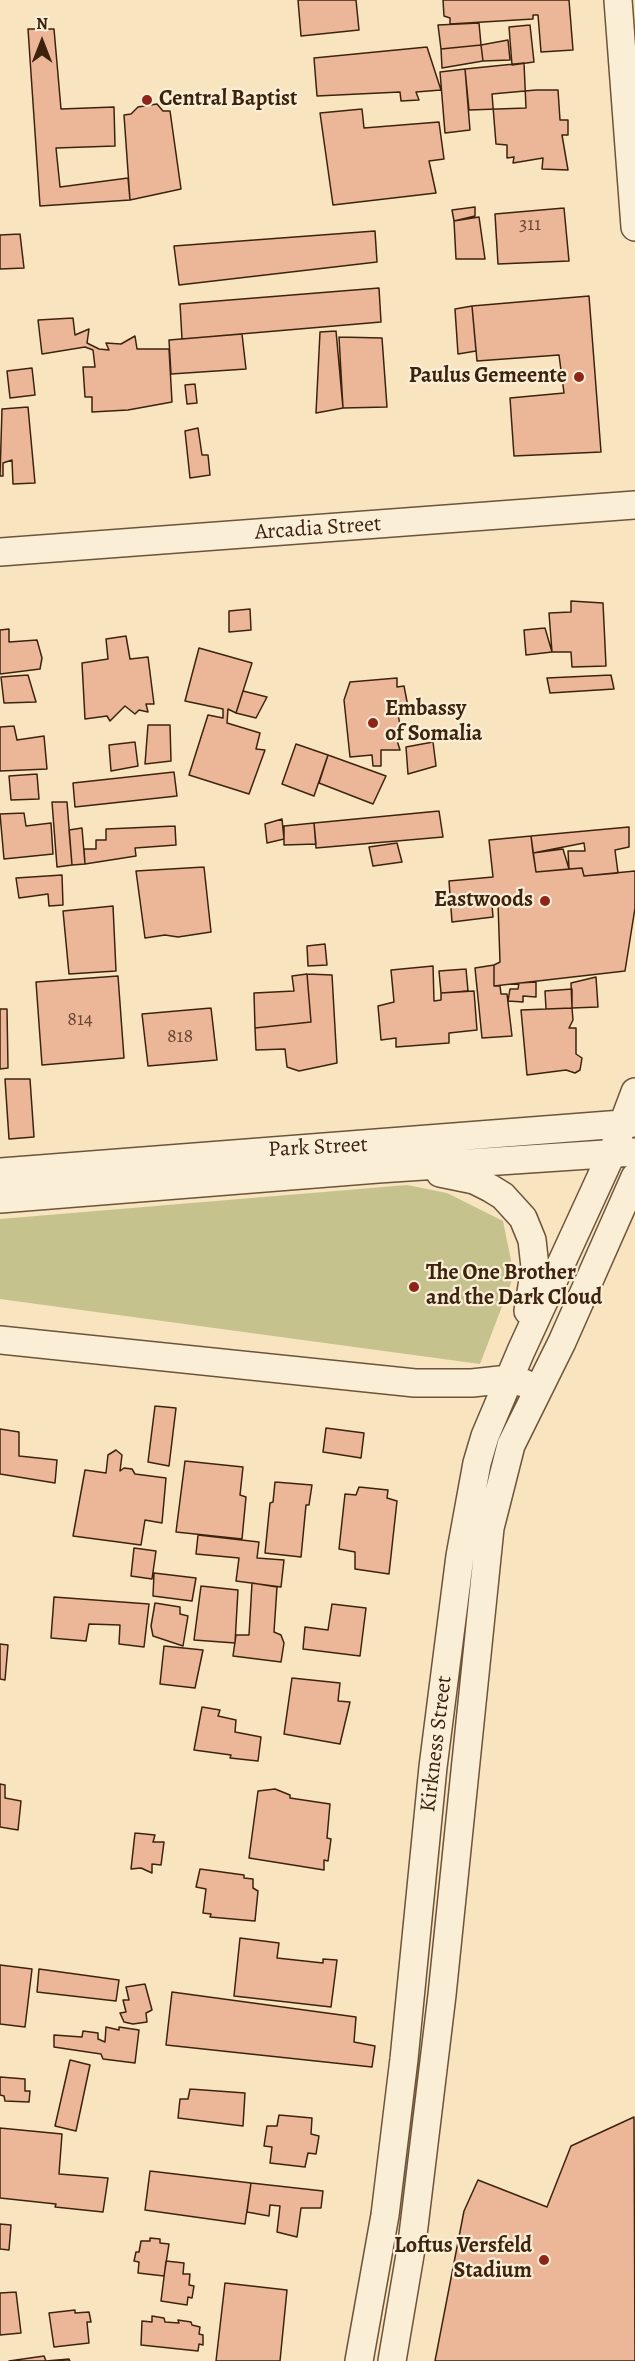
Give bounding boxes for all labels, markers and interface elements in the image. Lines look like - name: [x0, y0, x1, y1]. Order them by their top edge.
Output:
- north arrow: [12, 12, 72, 72]
- text: N: [36, 13, 48, 35]
- place label: Central Baptist: [159, 87, 297, 113]
- marker: Central Baptist: [140, 93, 154, 107]
- house number: 311: [519, 213, 541, 237]
- place label: Paulus Gemeente: [409, 364, 567, 390]
- marker: Paulus Gemeente: [572, 370, 586, 384]
- street label: Arcadia Street: [254, 511, 382, 547]
- place label: Embassy of Somalia: [385, 697, 482, 748]
- marker: Embassy of Somalia: [366, 716, 380, 730]
- place label: Eastwoods: [434, 888, 533, 914]
- marker: Eastwoods: [538, 894, 552, 908]
- house number: 814: [67, 1008, 93, 1032]
- house number: 818: [167, 1025, 193, 1049]
- street label: Park Street: [268, 1132, 368, 1164]
- place label: The One Brother and the Dark Cloud: [426, 1261, 602, 1312]
- marker: The One Brother and the Dark Cloud: [407, 1280, 421, 1294]
- street label: Kirkness Street: [416, 1674, 458, 1814]
- place label: Loftus Versfeld Stadium: [394, 2234, 532, 2286]
- marker: Loftus Versfeld Stadium: [537, 2253, 551, 2267]

